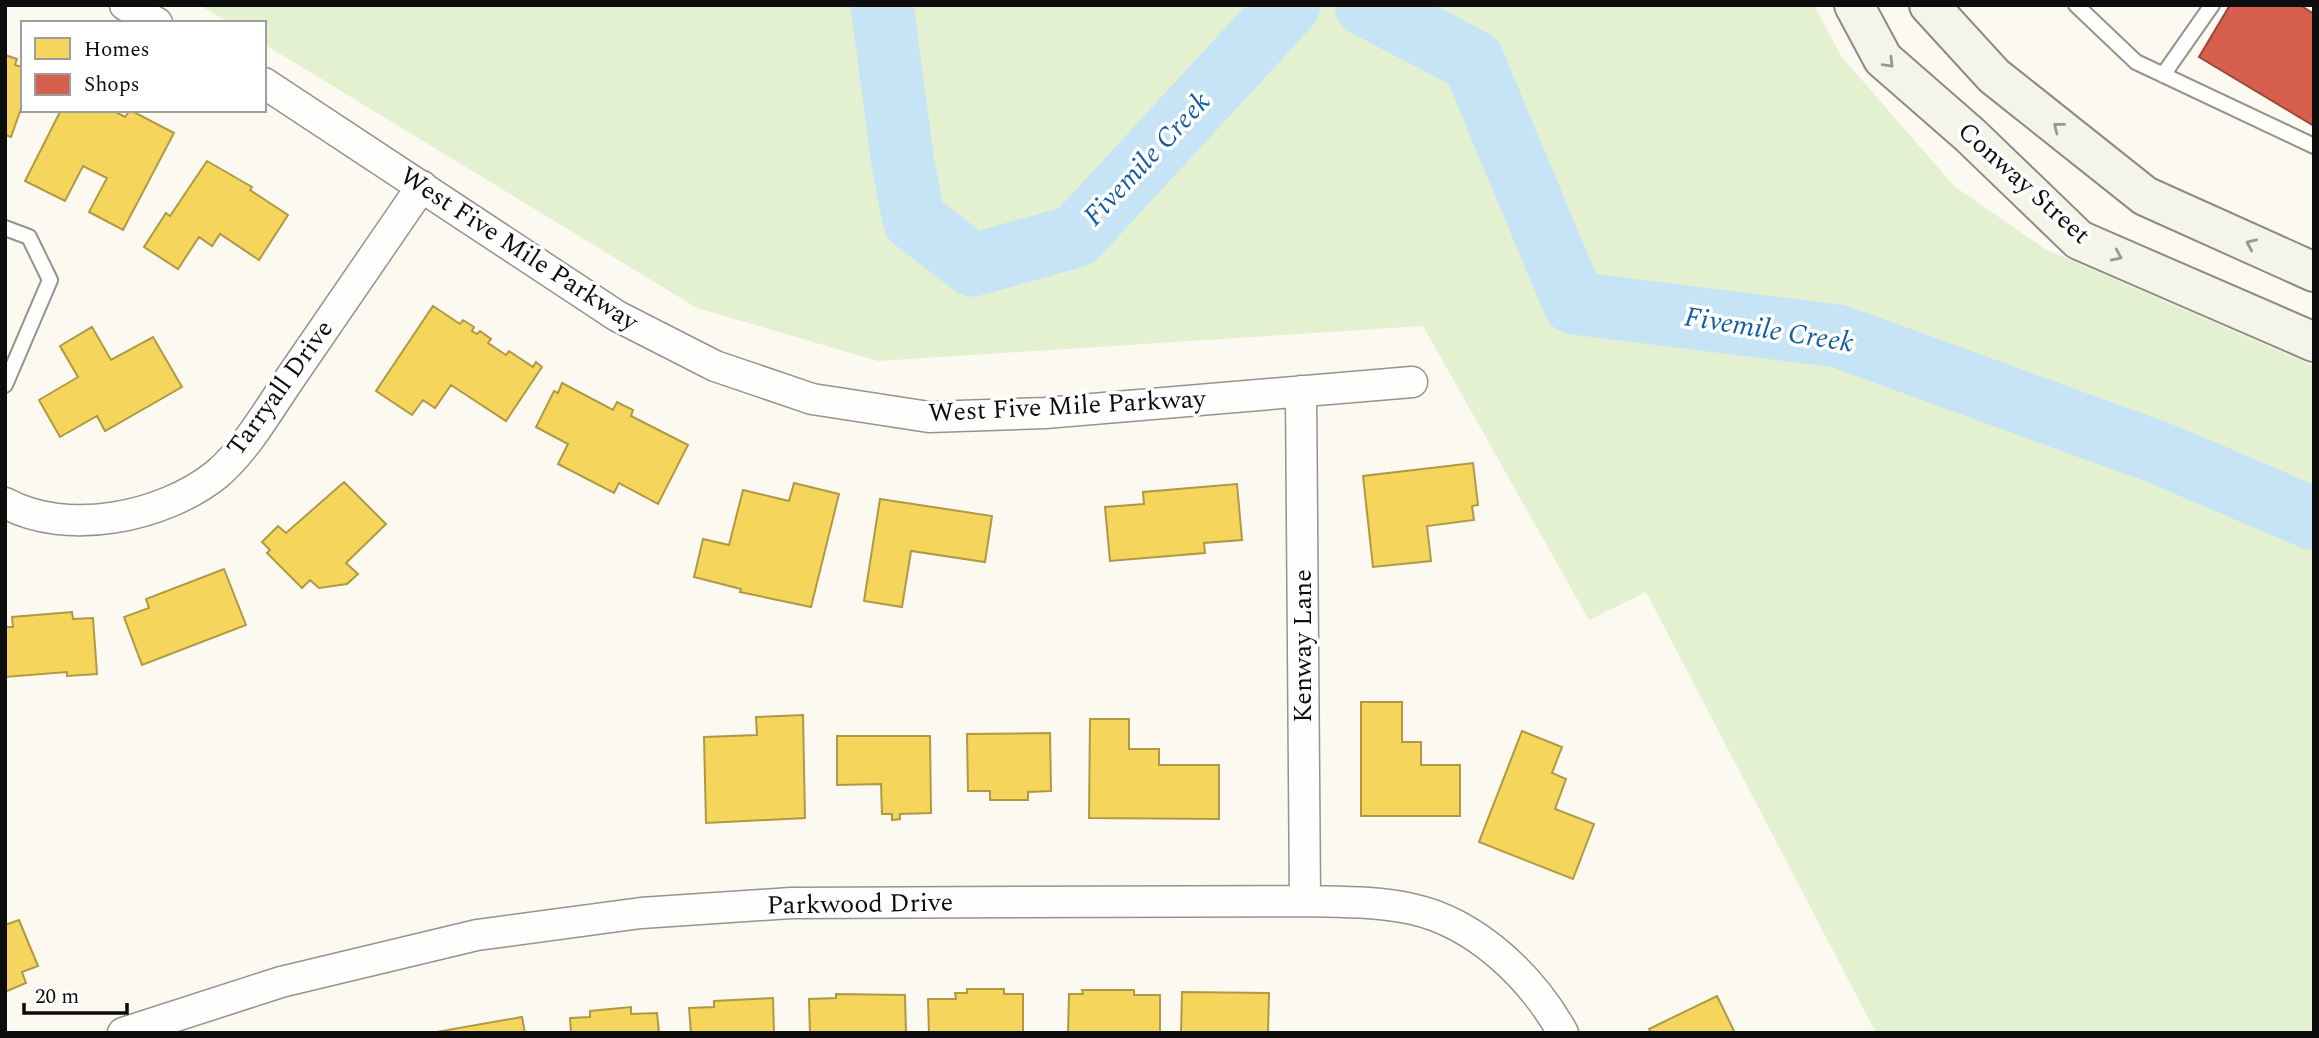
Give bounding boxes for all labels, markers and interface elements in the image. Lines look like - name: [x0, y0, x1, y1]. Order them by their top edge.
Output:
- legend: [21, 21, 266, 112]
- text: Homes: [84, 34, 150, 66]
- one-way arrow: [1881, 55, 1894, 68]
- text: Shops: [84, 69, 140, 101]
- water label: Fivemile Creek: [1073, 82, 1221, 236]
- street label: Conway Street: [1949, 112, 2099, 254]
- one-way arrow: [2054, 123, 2067, 135]
- street label: West Five Mile Parkway: [392, 157, 648, 342]
- one-way arrow: [2246, 238, 2259, 252]
- one-way arrow: [2110, 248, 2122, 262]
- water label: Fivemile Creek: [1681, 295, 1857, 365]
- street label: Tarryall Drive: [217, 311, 343, 465]
- street label: West Five Mile Parkway: [927, 379, 1208, 433]
- street label: Kenway Lane: [1283, 569, 1323, 723]
- street label: Parkwood Drive: [767, 882, 953, 926]
- scale bar: [24, 972, 128, 1016]
- text: 20 m: [35, 981, 79, 1013]

